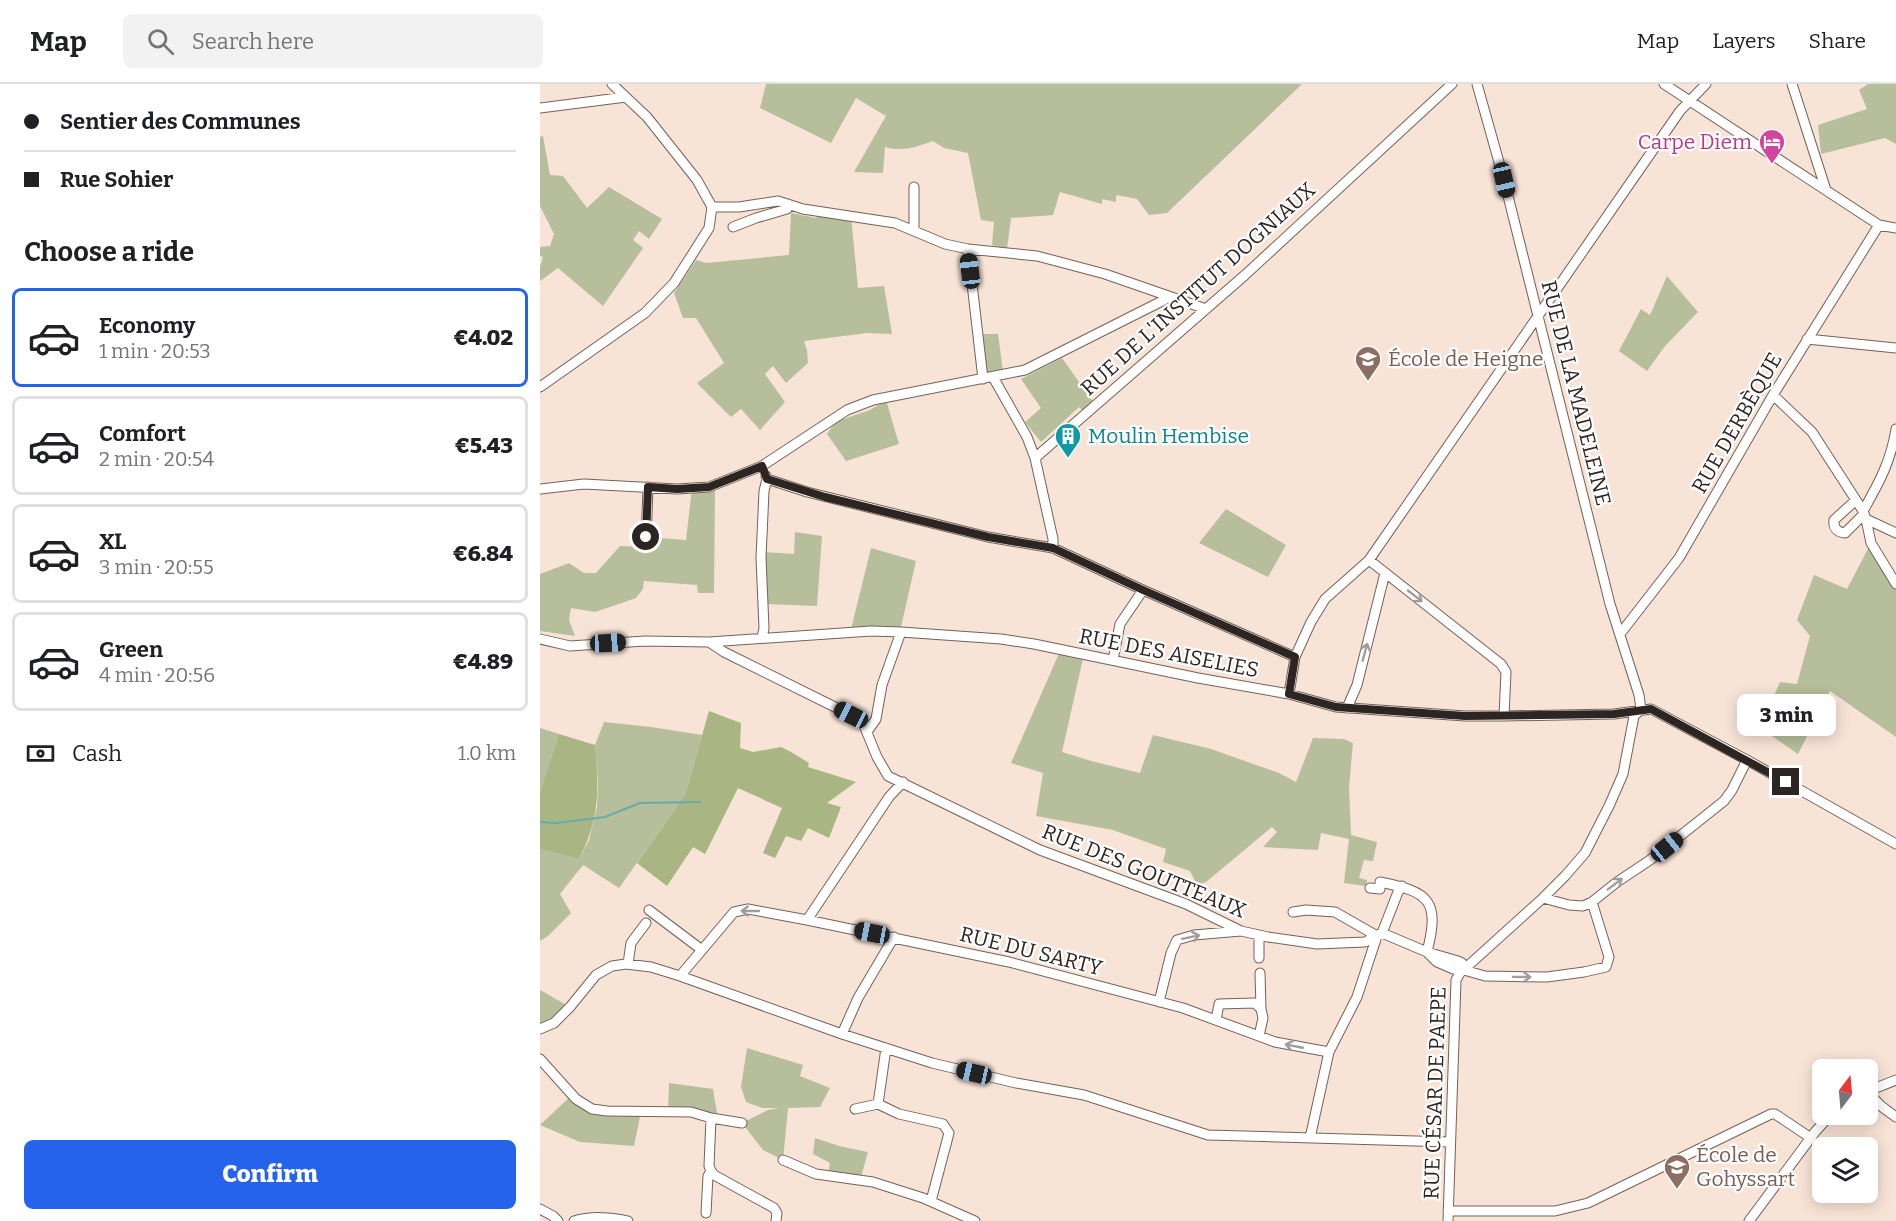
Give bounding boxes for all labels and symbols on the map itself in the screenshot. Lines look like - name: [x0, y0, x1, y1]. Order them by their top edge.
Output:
- hotel icon: Carpe Diem: [1757, 127, 1787, 165]
- place label: Carpe Diem: [1638, 129, 1752, 155]
- car: [1491, 160, 1517, 200]
- street label: RUE DE L'INSTITUT DOGNIAUX: [1075, 177, 1321, 401]
- car: [959, 252, 981, 290]
- street label: RUE DE LA MADELEINE: [1535, 278, 1617, 508]
- school or university icon: École de Heigne: [1353, 344, 1383, 382]
- place label: École de Heigne: [1388, 346, 1543, 372]
- street label: RUE DERBÈQUE: [1686, 348, 1788, 498]
- building icon: Moulin Hembise: [1053, 421, 1083, 459]
- place label: Moulin Hembise: [1088, 423, 1249, 449]
- route start: [632, 523, 659, 550]
- one-way arrow: [1407, 590, 1423, 603]
- street label: RUE DES AISELIES: [1077, 623, 1261, 683]
- car: [590, 633, 626, 653]
- one-way arrow: [1360, 643, 1372, 662]
- callout: 3 min: [1736, 695, 1836, 737]
- car: [831, 699, 871, 731]
- route end: [1772, 768, 1799, 795]
- street label: RUE DES GOUTTEAUX: [1038, 818, 1250, 924]
- car: [1647, 829, 1687, 865]
- one-way arrow: [1607, 878, 1623, 891]
- one-way arrow: [741, 905, 760, 917]
- car: [853, 921, 891, 945]
- street label: RUE DU SARTY: [957, 921, 1105, 981]
- one-way arrow: [1182, 930, 1201, 942]
- one-way arrow: [1511, 972, 1531, 983]
- street label: RUE CÉSAR DE PAEPE: [1418, 986, 1452, 1200]
- one-way arrow: [1284, 1040, 1304, 1051]
- north arrow: [1812, 1059, 1878, 1125]
- car: [954, 1060, 994, 1086]
- place label: École de Gohyssart: [1696, 1142, 1795, 1192]
- school or university icon: École de Gohyssart: [1662, 1152, 1692, 1190]

